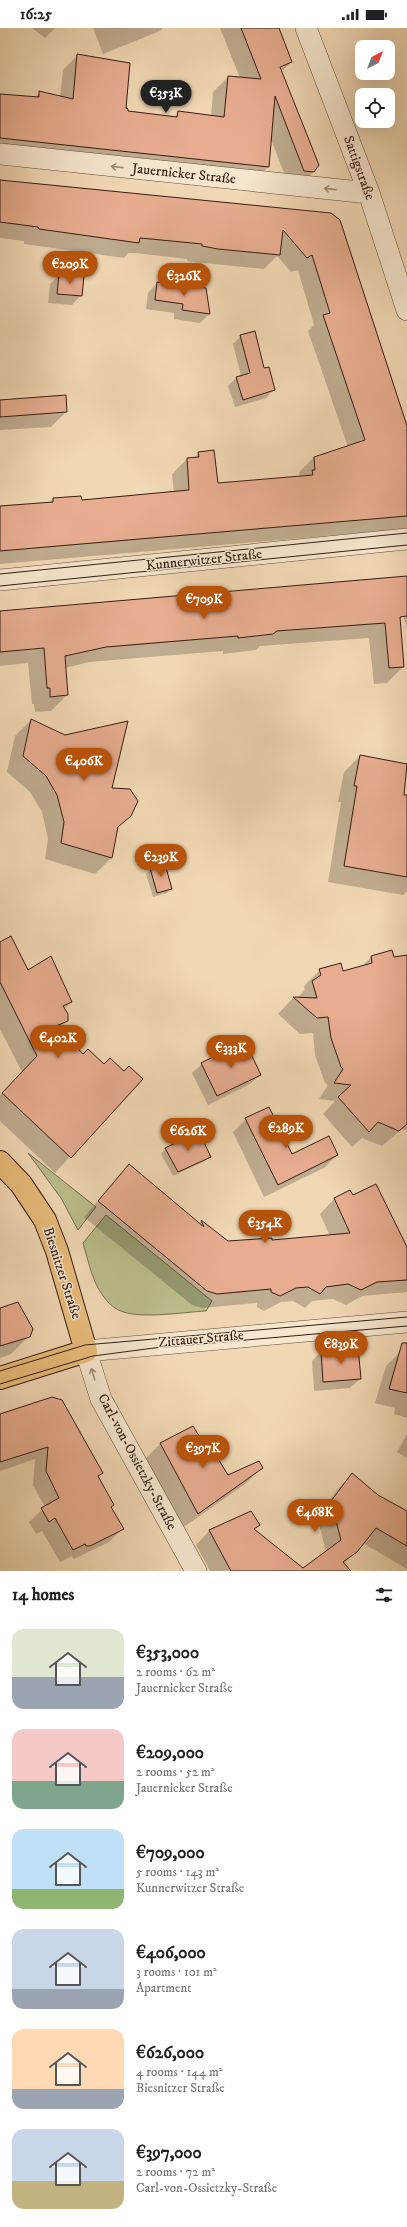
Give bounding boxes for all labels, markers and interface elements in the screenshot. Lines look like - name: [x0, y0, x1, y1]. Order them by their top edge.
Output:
- text: 16:25: [20, 5, 52, 24]
- north arrow: [355, 40, 395, 80]
- map controls: [355, 40, 395, 128]
- pin: €353K: [138, 80, 194, 114]
- text: €353K: [150, 85, 182, 101]
- button: locate: [355, 88, 395, 128]
- street label: Sattigstraße: [339, 133, 379, 203]
- street label: Jauernicker Straße: [129, 159, 237, 188]
- one-way arrow: [111, 163, 124, 170]
- one-way arrow: [324, 185, 337, 193]
- pin: €209K: [42, 251, 98, 285]
- text: €209K: [52, 256, 88, 272]
- pin: €326K: [156, 263, 212, 297]
- text: €326K: [167, 268, 201, 284]
- street label: Kunnerwitzer Straße: [145, 545, 263, 575]
- pin: €709K: [176, 586, 232, 620]
- text: €709K: [185, 591, 223, 607]
- pin: €406K: [56, 748, 112, 782]
- text: €406K: [65, 753, 103, 769]
- pin: €239K: [133, 844, 189, 878]
- text: €239K: [144, 849, 178, 865]
- pin: €402K: [30, 1025, 86, 1059]
- text: €402K: [39, 1030, 77, 1046]
- pin: €333K: [203, 1035, 259, 1069]
- text: €333K: [215, 1040, 247, 1056]
- pin: €289K: [258, 1115, 314, 1149]
- pin: €626K: [160, 1118, 216, 1152]
- text: €289K: [268, 1120, 304, 1136]
- text: €626K: [170, 1123, 206, 1139]
- pin: €354K: [237, 1210, 293, 1244]
- text: €354K: [248, 1215, 282, 1231]
- street label: Biesnitzer Straße: [39, 1225, 85, 1321]
- street label: Zittauer Straße: [158, 1326, 245, 1352]
- pin: €839K: [313, 1331, 369, 1365]
- text: €839K: [324, 1336, 358, 1352]
- one-way arrow: [89, 1368, 96, 1381]
- street label: Carl-von-Ossietzky-Straße: [93, 1391, 181, 1533]
- pin: €397K: [175, 1435, 231, 1469]
- text: €397K: [186, 1440, 220, 1456]
- pin: €468K: [287, 1499, 343, 1533]
- text: €468K: [296, 1504, 334, 1520]
- text: 14 homes: [12, 1584, 74, 1606]
- icon: filters: [373, 1584, 395, 1606]
- text: €353,000: [136, 1642, 199, 1664]
- icon: home: [44, 1645, 92, 1693]
- text: 2 rooms · 62 m²: [136, 1664, 215, 1680]
- text: Jauernicker Straße: [136, 1680, 233, 1696]
- text: €209,000: [136, 1742, 204, 1764]
- icon: home: [44, 1745, 92, 1793]
- text: 2 rooms · 52 m²: [136, 1764, 215, 1780]
- text: Jauernicker Straße: [136, 1780, 233, 1796]
- text: €709,000: [136, 1842, 205, 1864]
- icon: home: [44, 1845, 92, 1893]
- text: 5 rooms · 143 m²: [136, 1864, 219, 1880]
- text: Kunnerwitzer Straße: [136, 1880, 244, 1896]
- text: €406,000: [136, 1942, 206, 1964]
- icon: home: [44, 1945, 92, 1993]
- text: 3 rooms · 101 m²: [136, 1964, 217, 1980]
- text: Apartment: [136, 1980, 191, 1996]
- text: €626,000: [136, 2042, 204, 2064]
- icon: home: [44, 2045, 92, 2093]
- text: 4 rooms · 144 m²: [136, 2064, 223, 2080]
- text: Biesnitzer Straße: [136, 2080, 225, 2096]
- text: €397,000: [136, 2142, 202, 2164]
- icon: home: [44, 2145, 92, 2193]
- text: 2 rooms · 72 m²: [136, 2164, 215, 2180]
- text: Carl-von-Ossietzky-Straße: [136, 2180, 277, 2196]

